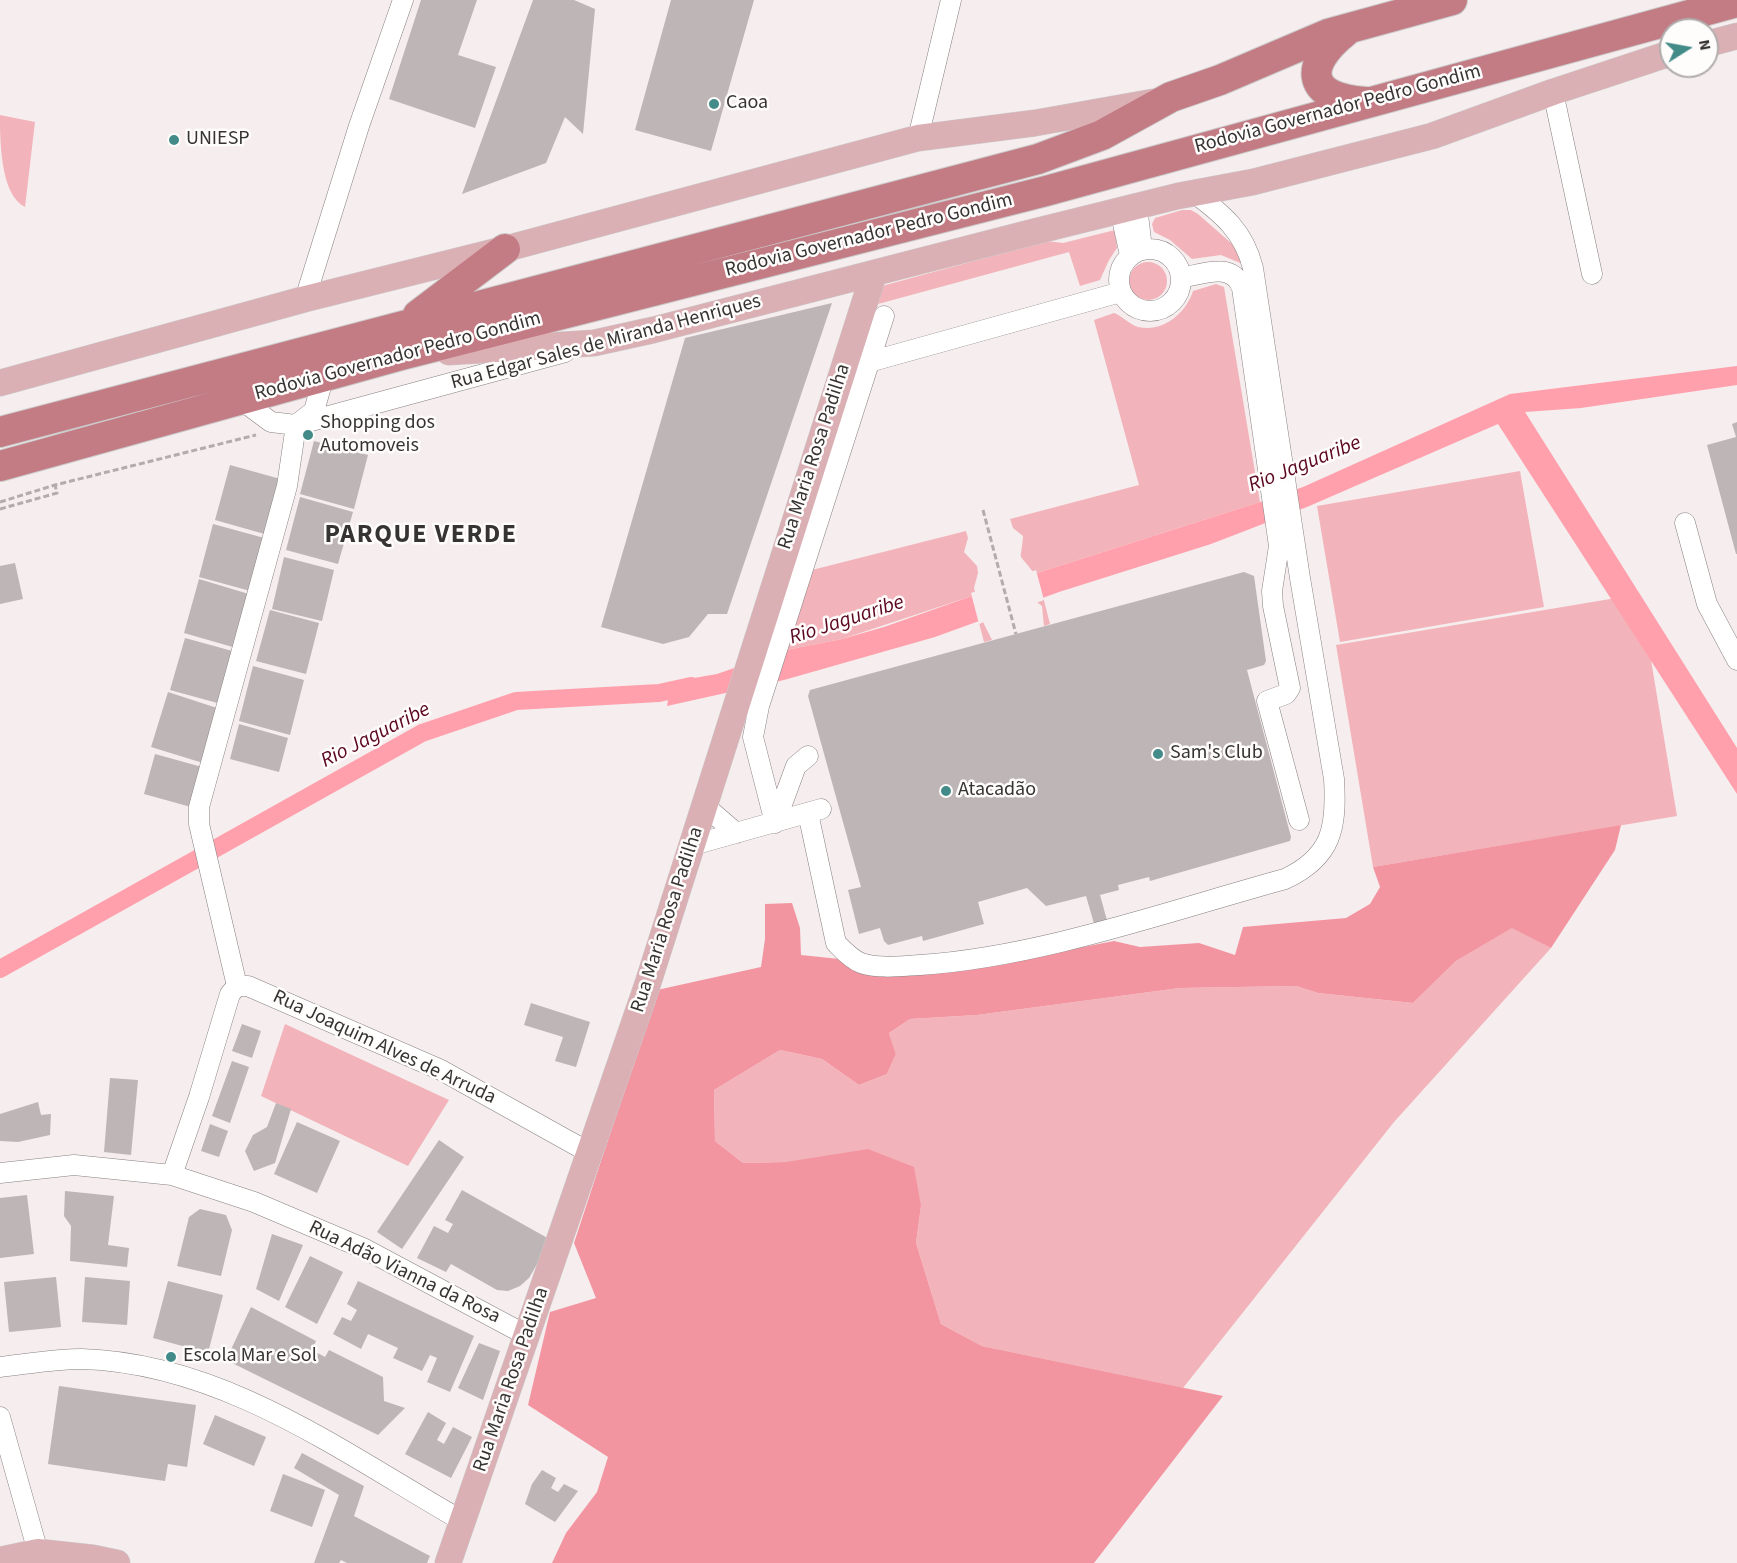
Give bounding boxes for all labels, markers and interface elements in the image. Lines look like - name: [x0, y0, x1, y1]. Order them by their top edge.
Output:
- north arrow: [1659, 18, 1719, 78]
- text: N: [1693, 38, 1717, 52]
- street label: Rodovia Governador Pedro Gondim: [1192, 60, 1484, 160]
- place label: Caoa: [726, 92, 768, 116]
- marker: Caoa: [707, 97, 721, 111]
- place label: UNIESP: [186, 128, 250, 152]
- marker: UNIESP: [167, 133, 181, 147]
- street label: Rodovia Governador Pedro Gondim: [723, 189, 1015, 283]
- street label: Rua Edgar Sales de Miranda Henriques: [448, 290, 764, 396]
- street label: Rodovia Governador Pedro Gondim: [252, 307, 544, 407]
- street label: Rua Maria Rosa Padilha: [774, 361, 856, 553]
- place label: Shopping dos Automoveis: [320, 412, 435, 459]
- marker: Shopping dos Automoveis: [301, 428, 315, 442]
- water label: Rio Jaguaribe: [1245, 431, 1365, 499]
- district label: PARQUE VERDE: [324, 520, 518, 552]
- water label: Rio Jaguaribe: [786, 591, 908, 651]
- water label: Rio Jaguaribe: [317, 698, 435, 774]
- place label: Sam's Club: [1170, 742, 1263, 766]
- marker: Sam's Club: [1151, 747, 1165, 761]
- place label: Atacadão: [958, 779, 1036, 803]
- marker: Atacadão: [939, 784, 953, 798]
- street label: Rua Maria Rosa Padilha: [627, 824, 709, 1016]
- street label: Rua Joaquim Alves de Arruda: [269, 986, 499, 1110]
- street label: Rua Adão Vianna da Rosa: [304, 1216, 504, 1330]
- street label: Rua Maria Rosa Padilha: [469, 1284, 555, 1476]
- place label: Escola Mar e Sol: [183, 1345, 317, 1369]
- marker: Escola Mar e Sol: [164, 1350, 178, 1364]

